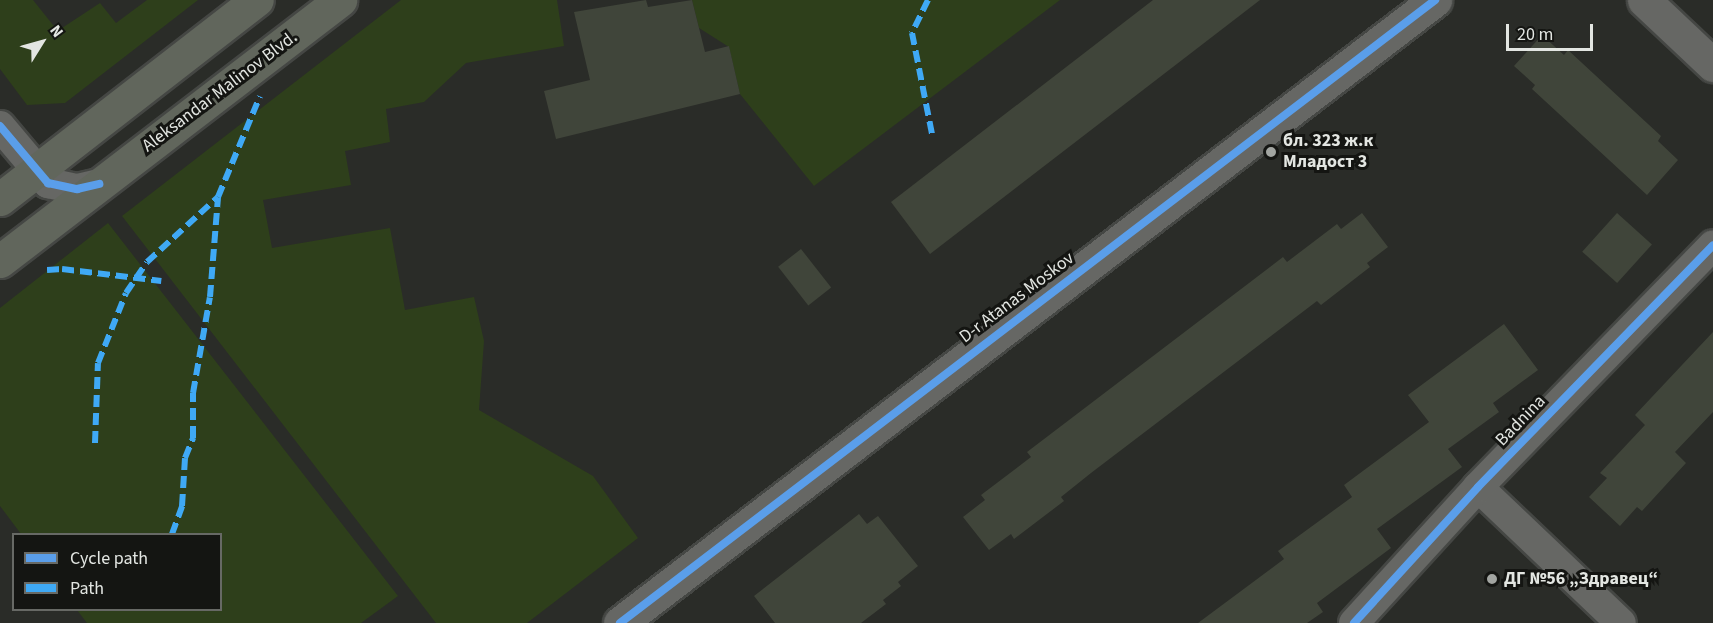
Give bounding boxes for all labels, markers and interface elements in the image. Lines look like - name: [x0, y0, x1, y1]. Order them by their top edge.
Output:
- north arrow: [12, 12, 72, 72]
- scale bar: [1509, 12, 1596, 50]
- text: N: [44, 20, 68, 42]
- text: 20 m: [1517, 22, 1553, 47]
- street label: Aleksandar Malinov Blvd.: [138, 27, 302, 157]
- place label: бл. 323 ж.к Младост 3: [1283, 131, 1373, 174]
- marker: бл. 323 ж.к Младост 3: [1264, 145, 1278, 159]
- street label: D-r Atanas Moskov: [955, 248, 1079, 348]
- street label: Badnina: [1491, 391, 1551, 451]
- legend: [12, 533, 222, 611]
- text: Cycle path: [70, 546, 148, 571]
- place label: ДГ №56 „Здравец“: [1504, 568, 1658, 590]
- marker: ДГ №56 „Здравец“: [1485, 572, 1499, 586]
- text: Path: [70, 576, 104, 601]

